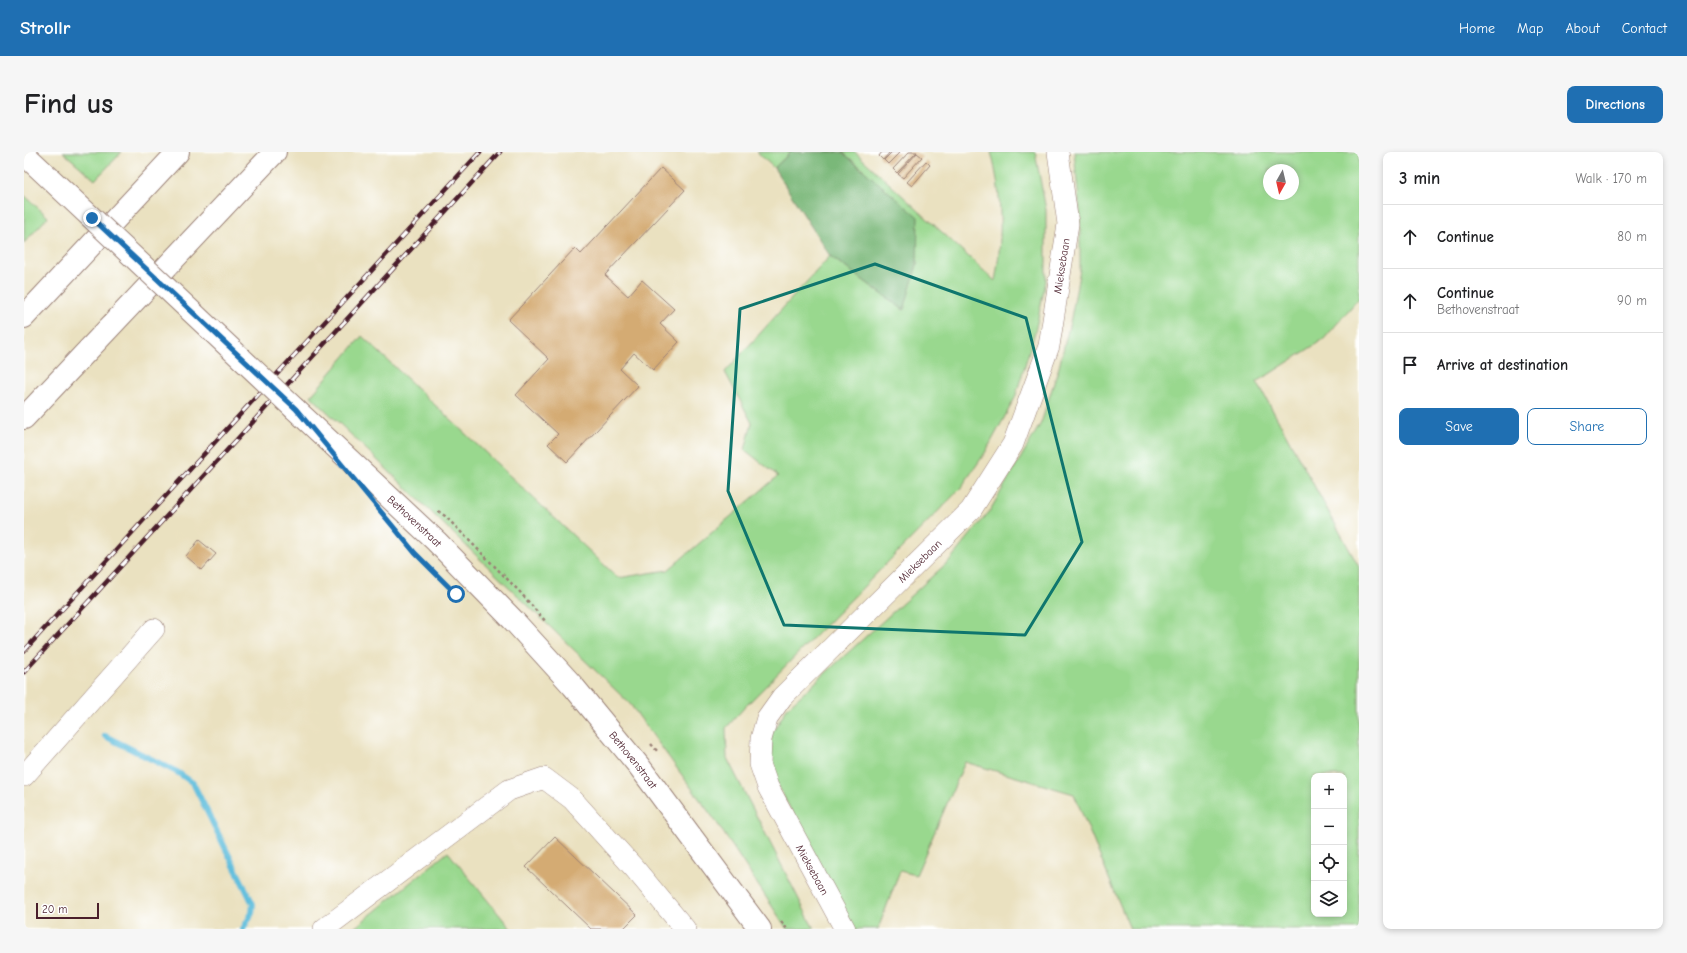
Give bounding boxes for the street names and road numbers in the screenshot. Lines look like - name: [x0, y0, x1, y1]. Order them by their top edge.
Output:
- street label: Mieksebaan: [1051, 237, 1072, 295]
- street label: Bethovenstraat: [385, 493, 445, 550]
- street label: Mieksebaan: [895, 537, 944, 585]
- street label: Bethovenstraat: [607, 729, 660, 792]
- street label: Mieksebaan: [793, 842, 831, 898]

